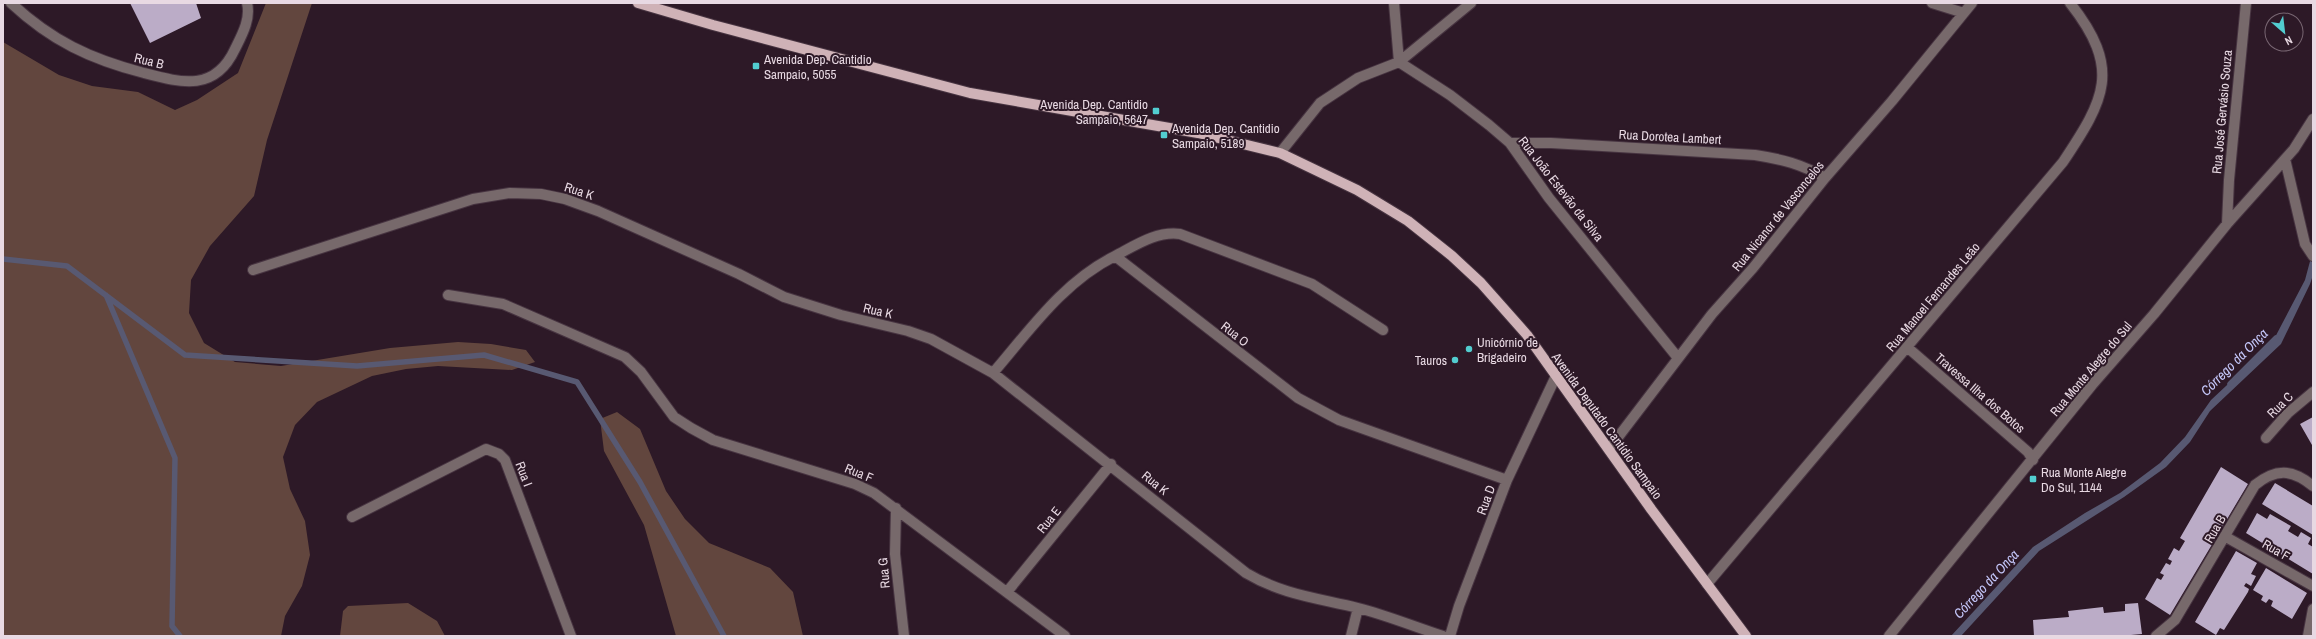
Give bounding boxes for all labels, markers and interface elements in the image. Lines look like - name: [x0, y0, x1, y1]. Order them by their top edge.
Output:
- north arrow: [2264, 12, 2304, 52]
- text: N: [2283, 33, 2295, 49]
- street label: Rua B: [133, 49, 165, 73]
- street label: Rua José Gervásio Souza: [2208, 49, 2236, 175]
- place label: Avenida Dep. Cantidio Sampaio, 5055: [763, 51, 872, 83]
- marker: Avenida Dep. Cantidio Sampaio, 5055: [751, 61, 761, 71]
- place label: Avenida Dep. Cantidio Sampaio, 5647: [1039, 96, 1148, 128]
- marker: Avenida Dep. Cantidio Sampaio, 5647: [1151, 106, 1161, 116]
- place label: Avenida Dep. Cantidio Sampaio, 5189: [1171, 120, 1280, 152]
- street label: Rua Dorotea Lambert: [1618, 126, 1722, 148]
- marker: Avenida Dep. Cantidio Sampaio, 5189: [1159, 130, 1169, 140]
- street label: Rua João Estevão da Silva: [1515, 133, 1607, 245]
- street label: Rua Nicanor de Vasconcelos: [1728, 157, 1828, 275]
- street label: Rua K: [562, 178, 596, 204]
- street label: Rua Manoel Fernandes Leão: [1882, 239, 1984, 355]
- street label: Rua K: [862, 299, 894, 323]
- street label: Rua O: [1218, 318, 1252, 350]
- street label: Rua Monte Alegre do Sul: [2046, 318, 2136, 420]
- water label: Córrego da Onça: [2197, 325, 2271, 399]
- place label: Unicórnio de Brigadeiro: [1477, 334, 1538, 366]
- marker: Unicórnio de Brigadeiro: [1464, 344, 1474, 354]
- street label: Avenida Deputado Cantídio Sampaio: [1548, 349, 1666, 503]
- street label: Travessa Ilha dos Botos: [1931, 349, 2029, 437]
- place label: Tauros: [1415, 352, 1447, 369]
- marker: Tauros: [1450, 355, 1460, 365]
- street label: Rua C: [2263, 388, 2297, 422]
- street label: Rua I: [511, 459, 537, 489]
- street label: Rua F: [842, 460, 876, 487]
- place label: Rua Monte Alegre Do Sul, 1144: [2041, 464, 2126, 496]
- street label: Rua K: [1138, 467, 1172, 499]
- marker: Rua Monte Alegre Do Sul, 1144: [2028, 474, 2038, 484]
- street label: Rua D: [1473, 483, 1499, 517]
- street label: Rua E: [1033, 503, 1065, 537]
- street label: Rua B: [2200, 512, 2230, 546]
- street label: Rua F: [2259, 535, 2293, 565]
- water label: Córrego da Onça: [1949, 546, 2023, 622]
- street label: Rua G: [874, 557, 894, 589]

